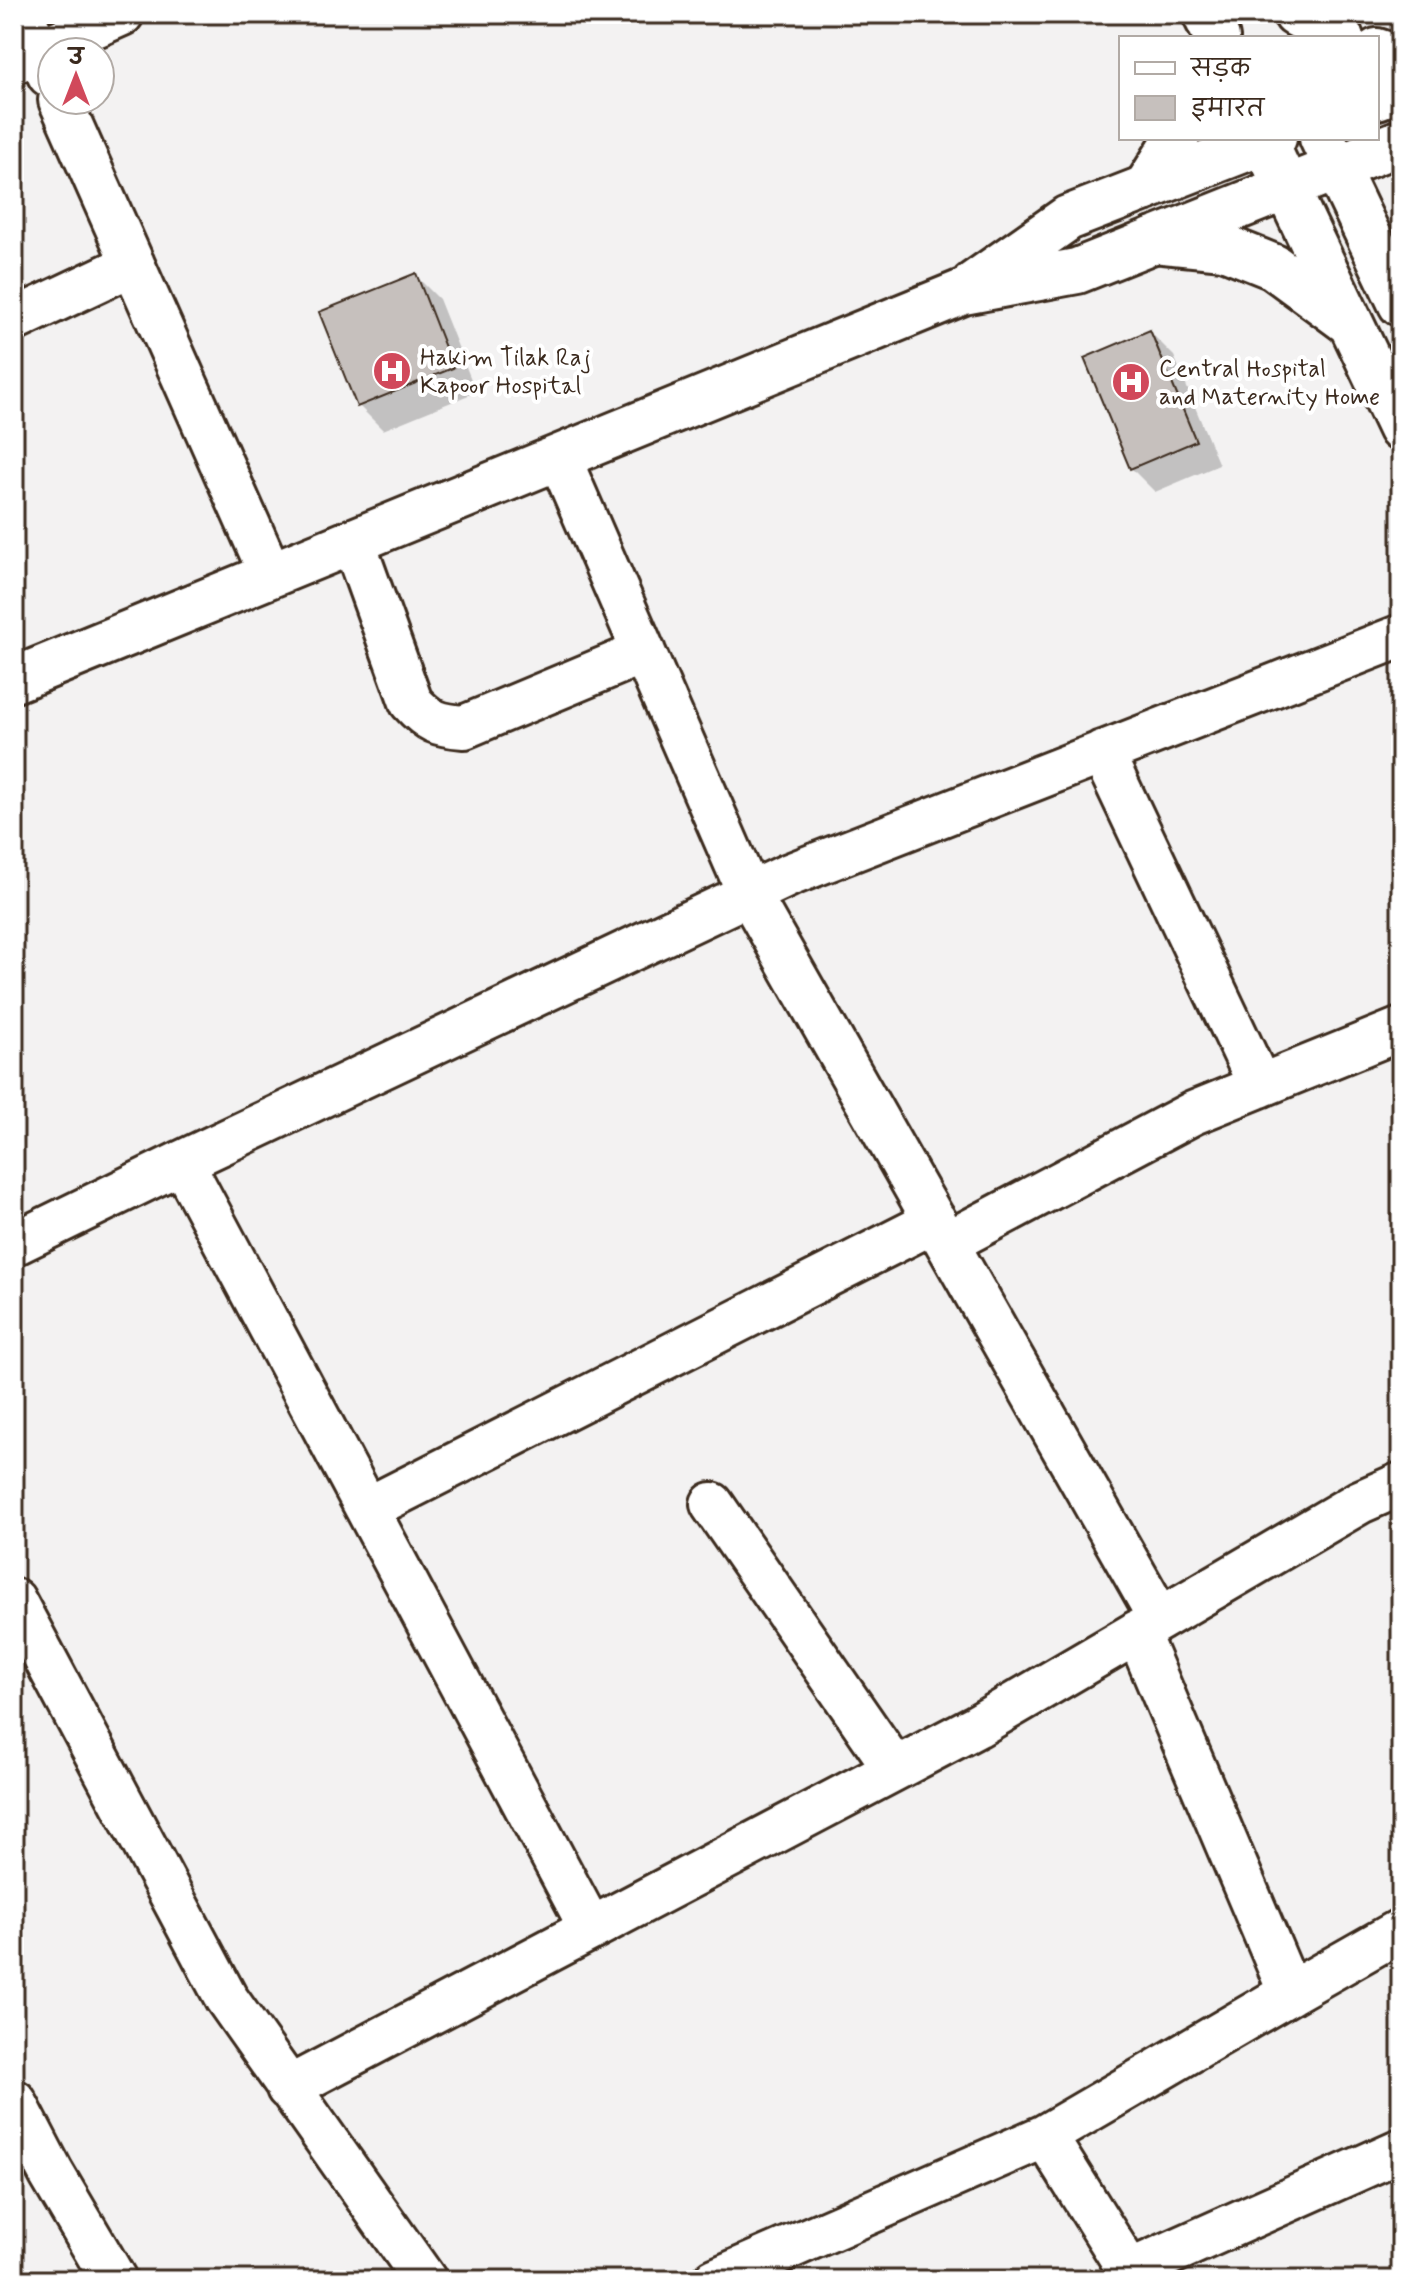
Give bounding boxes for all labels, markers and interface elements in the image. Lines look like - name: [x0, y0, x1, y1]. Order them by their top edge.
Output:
- north arrow: [36, 36, 116, 116]
- legend: [1119, 36, 1379, 140]
- text: उ: [67, 44, 86, 72]
- text: सड़क: [1189, 54, 1252, 85]
- text: इमारत: [1191, 94, 1266, 125]
- place label: Hakim Tilak Raj Kapoor Hospital: [420, 343, 591, 402]
- hospital icon: Hakim Tilak Raj Kapoor Hospital: [371, 350, 413, 392]
- place label: Central Hospital and Maternity Home: [1159, 354, 1380, 413]
- hospital icon: Central Hospital and Maternity Home: [1110, 361, 1152, 403]

